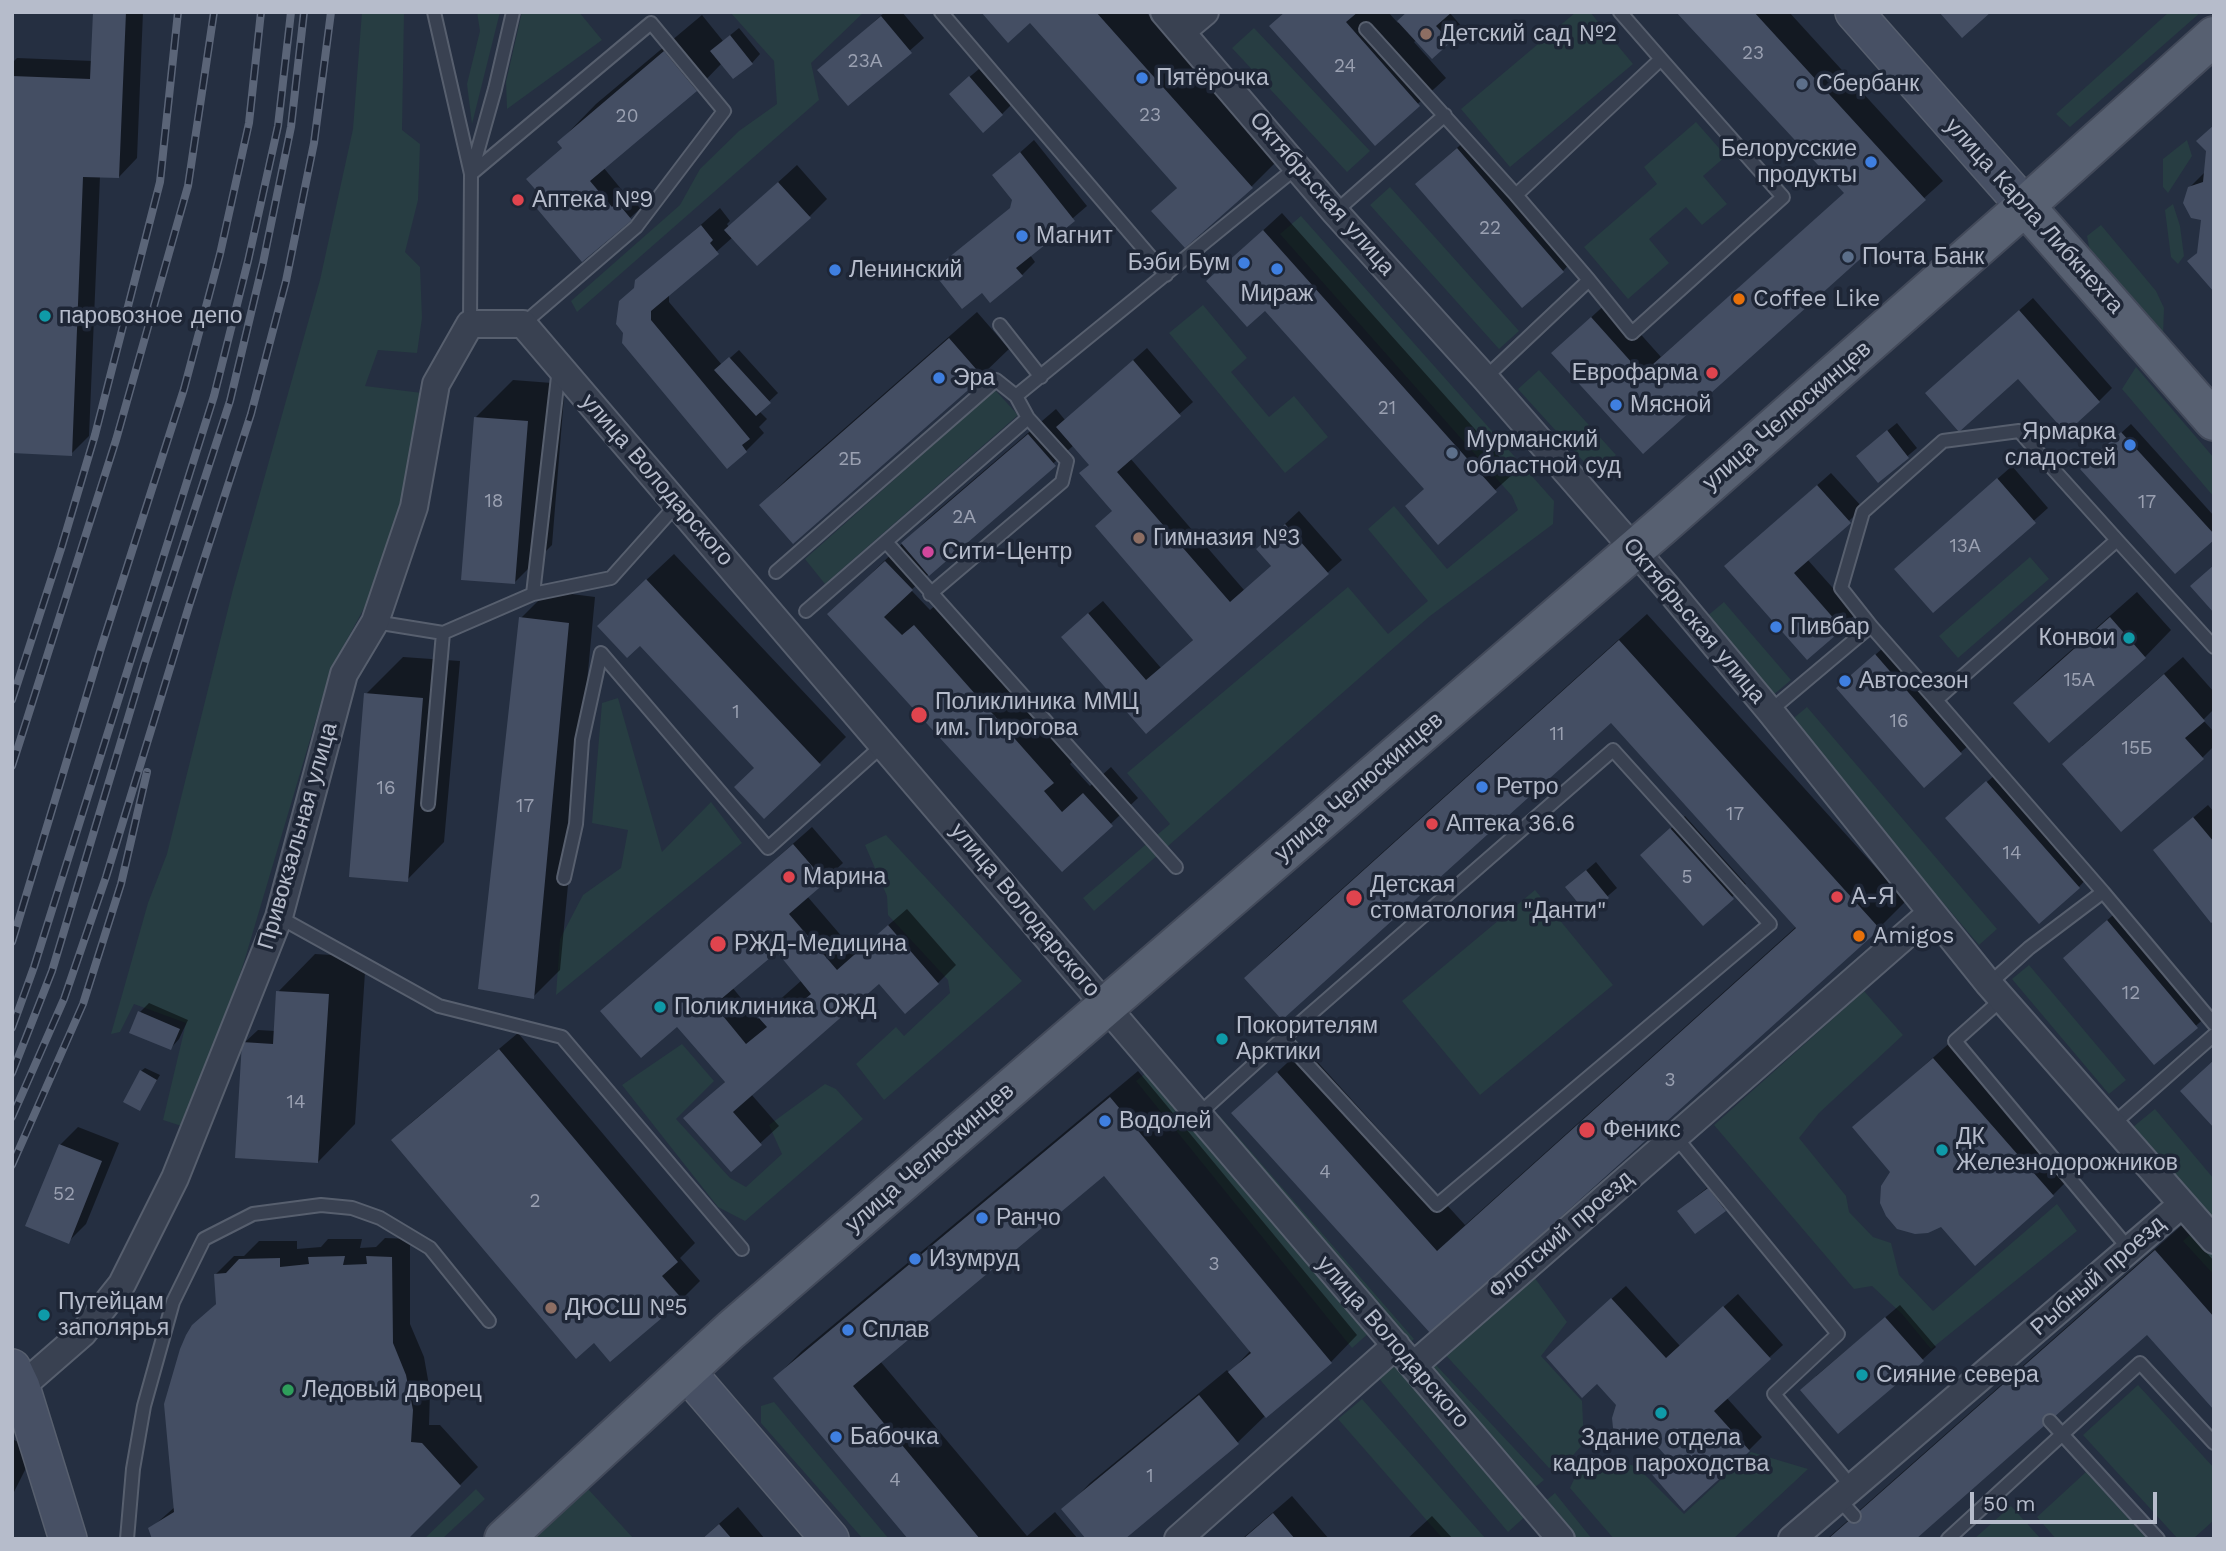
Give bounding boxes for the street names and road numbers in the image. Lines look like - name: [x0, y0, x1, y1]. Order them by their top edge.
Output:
- street label: Октябрьская улица: [1244, 107, 1400, 281]
- street label: улица Карла Либкнехта: [1939, 112, 2129, 320]
- street label: улица Челюскинцев: [1697, 335, 1877, 497]
- street label: улица Володарского: [575, 388, 739, 572]
- street label: Октябрьская улица: [1617, 533, 1771, 709]
- street label: улица Челюскинцев: [1269, 706, 1449, 868]
- street label: Привокзальная улица: [252, 719, 344, 953]
- street label: улица Володарского: [944, 817, 1106, 1003]
- street label: улица Челюскинцев: [840, 1077, 1020, 1239]
- street label: Флотский проезд: [1483, 1165, 1639, 1305]
- street label: Рыбный проезд: [2025, 1210, 2171, 1342]
- street label: улица Володарского: [1311, 1250, 1475, 1434]

